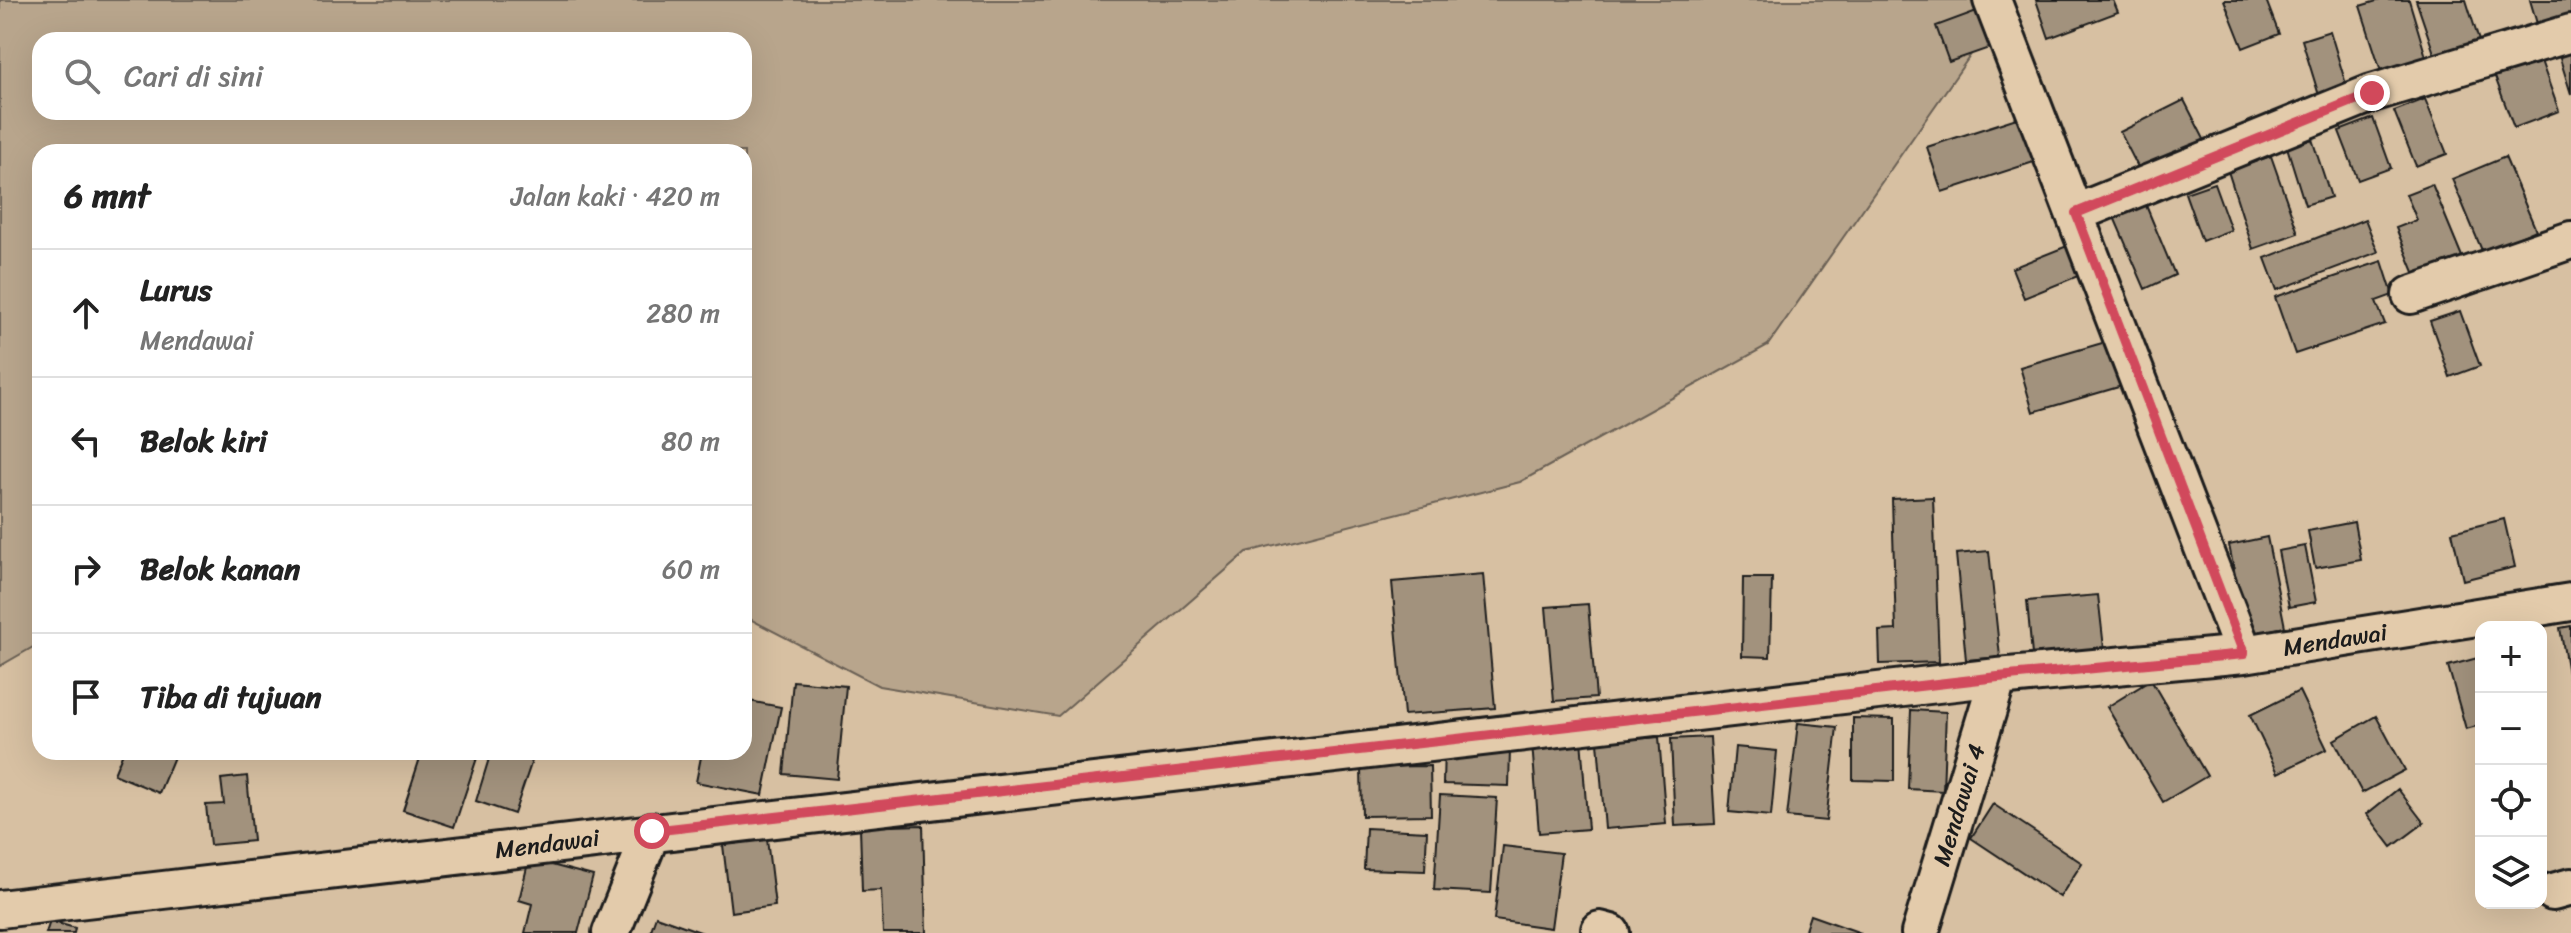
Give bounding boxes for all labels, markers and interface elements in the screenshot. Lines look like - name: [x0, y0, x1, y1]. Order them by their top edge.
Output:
- search box: [32, 32, 752, 120]
- text: Cari di sini: [124, 49, 263, 103]
- icon: search: [60, 54, 104, 98]
- route end: [2354, 75, 2390, 111]
- text: 6 mnt: [64, 166, 150, 226]
- text: Jalan kaki · 420 m: [511, 173, 720, 219]
- text: Lurus: [140, 263, 212, 317]
- text: 280 m: [646, 290, 720, 336]
- icon: ahead: [64, 291, 108, 335]
- text: Mendawai: [140, 317, 254, 363]
- text: Belok kiri: [140, 414, 267, 468]
- text: 80 m: [661, 418, 720, 464]
- icon: left: [64, 419, 108, 463]
- text: Belok kanan: [140, 542, 300, 596]
- text: 60 m: [662, 546, 720, 592]
- icon: right: [64, 547, 108, 591]
- street label: Mendawai: [2280, 611, 2391, 669]
- map controls: [2475, 621, 2547, 909]
- button: +: [2475, 621, 2547, 693]
- text: Tiba di tujuan: [140, 670, 321, 724]
- icon: arrive: [64, 675, 108, 719]
- button: −: [2475, 693, 2547, 765]
- street label: Mendawai 4: [1920, 739, 1998, 871]
- button: locate: [2475, 765, 2547, 837]
- route start: [634, 813, 670, 849]
- street label: Mendawai: [492, 817, 603, 871]
- button: layers: [2475, 837, 2547, 909]

